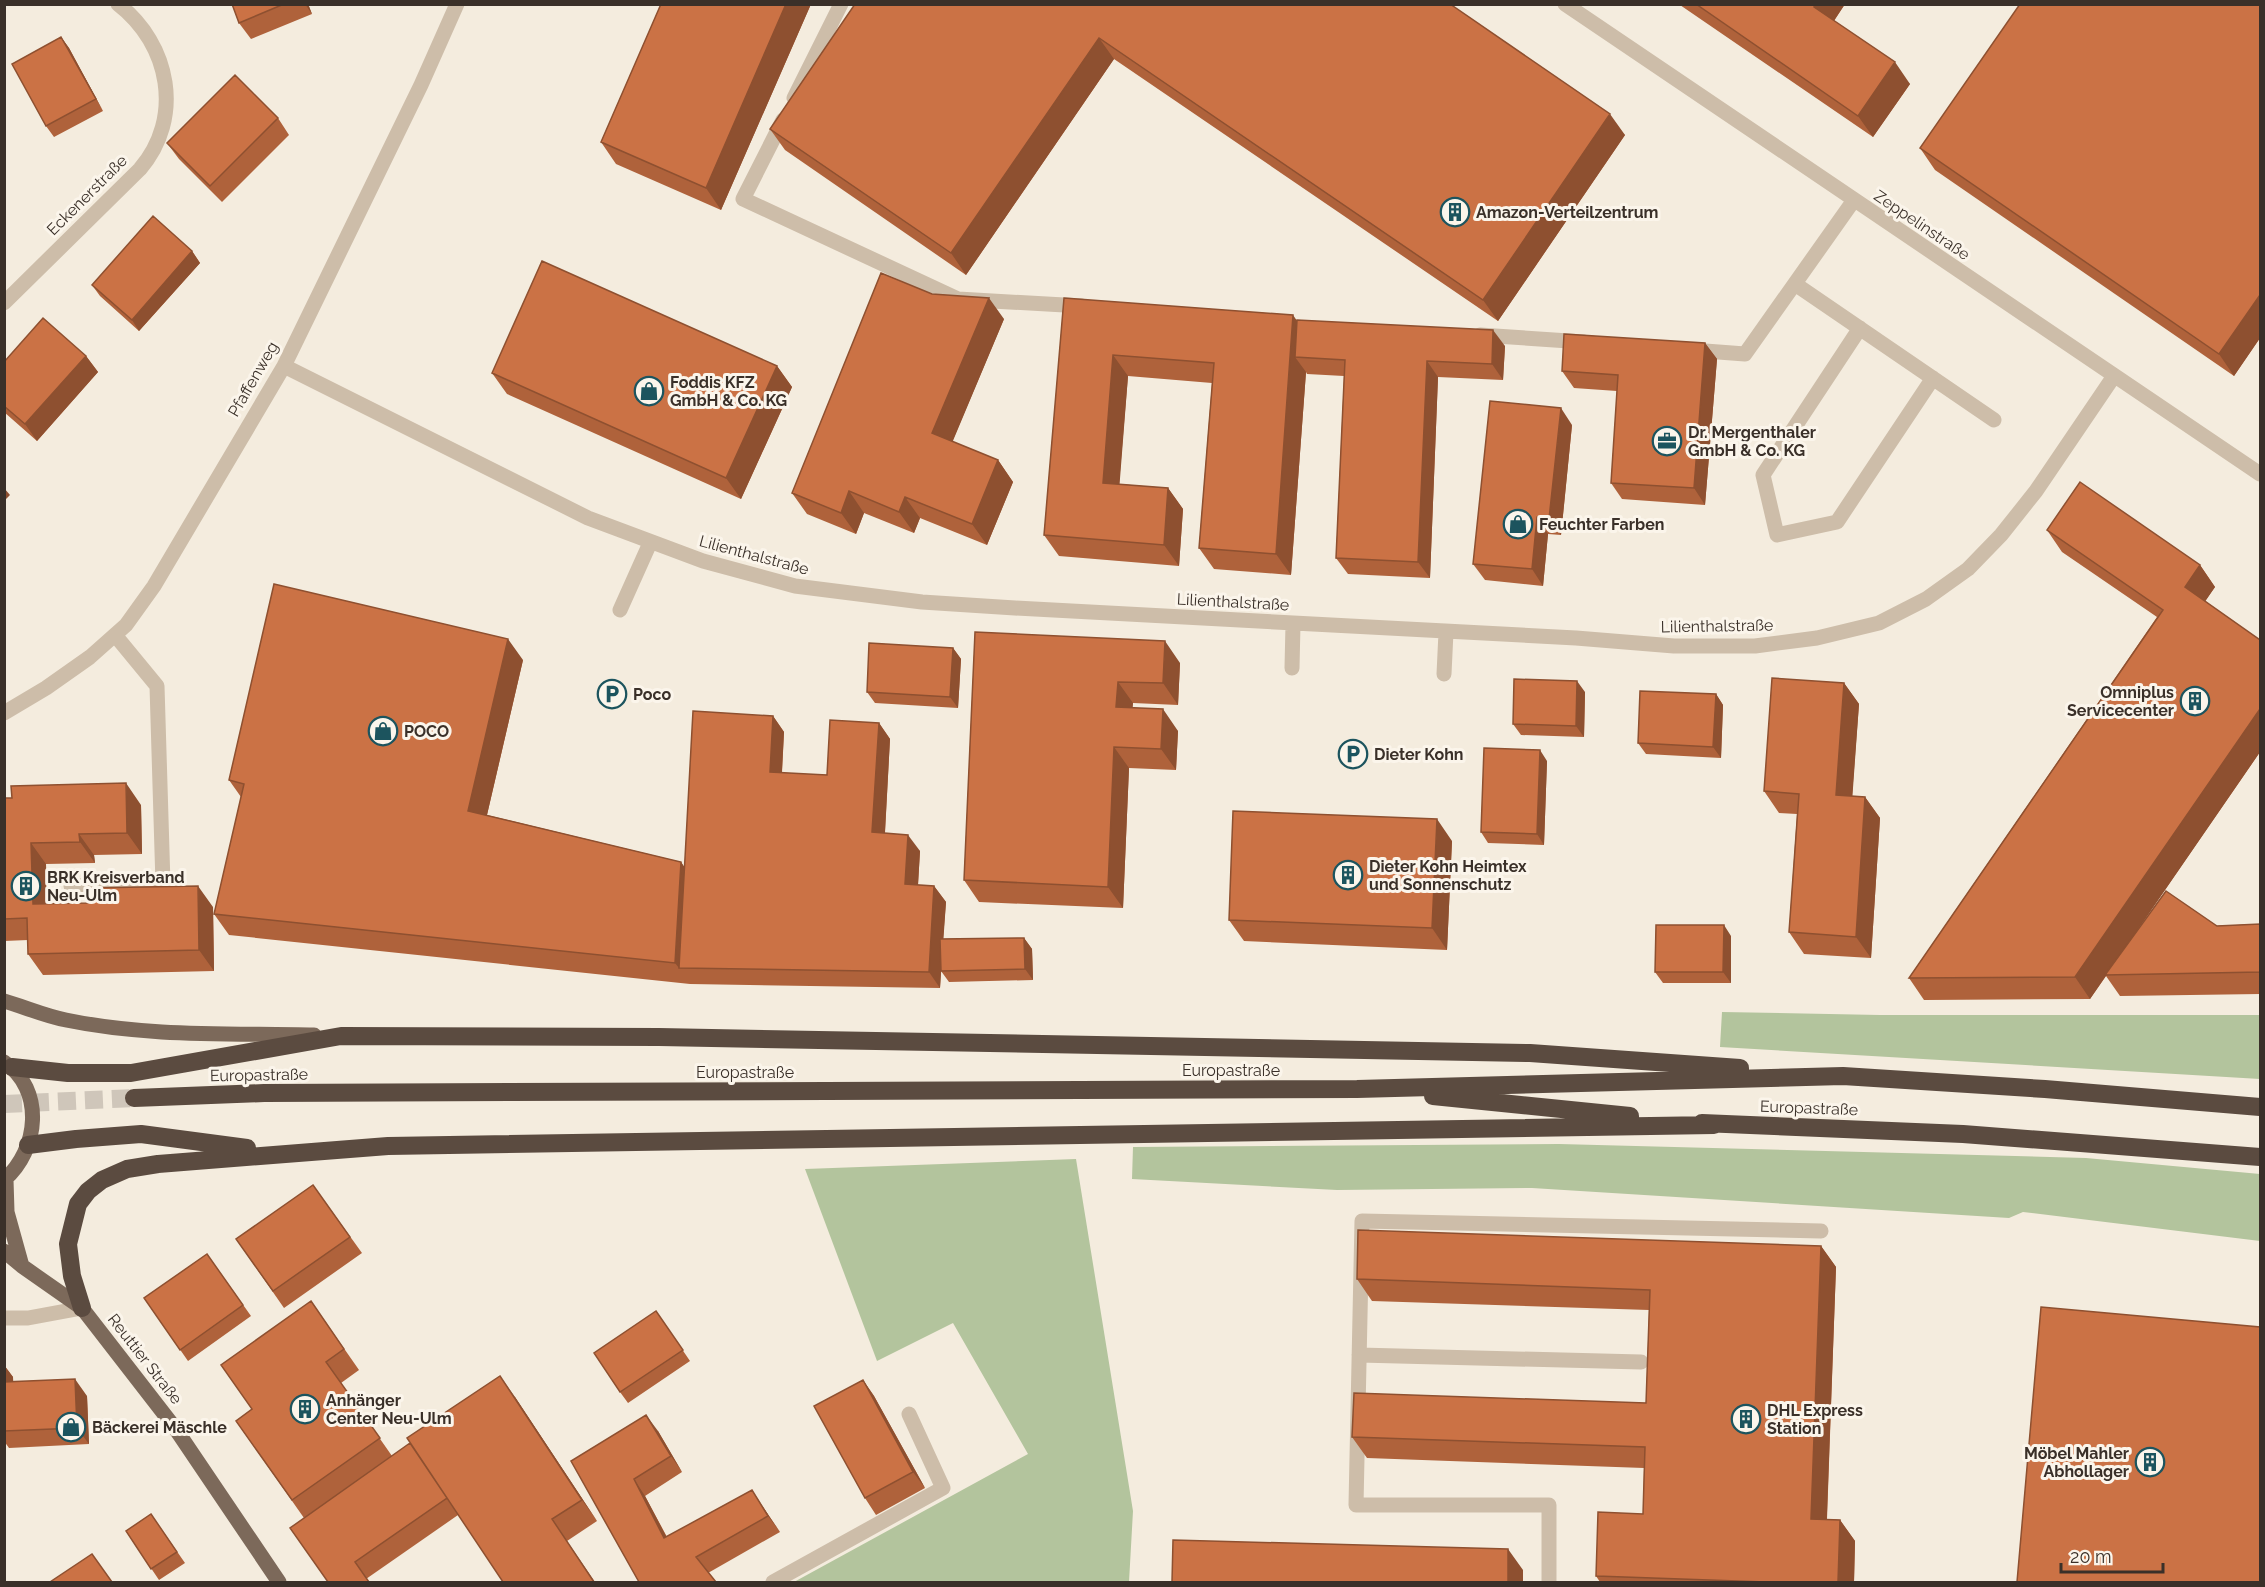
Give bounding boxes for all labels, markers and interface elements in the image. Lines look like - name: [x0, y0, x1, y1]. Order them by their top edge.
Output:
- street label: Eckenerstraße: [43, 151, 131, 239]
- street label: Zeppelinstraße: [1871, 186, 1973, 264]
- building icon: Amazon-Verteilzentrum: [1439, 196, 1471, 228]
- place label: Amazon-Verteilzentrum: [1476, 203, 1658, 222]
- street label: Pfaffenweg: [224, 338, 282, 420]
- place label: Foddis KFZ GmbH & Co. KG: [670, 373, 787, 410]
- shop icon: Foddis KFZ GmbH & Co. KG: [633, 375, 665, 407]
- place label: Dr. Mergenthaler GmbH & Co. KG: [1688, 423, 1816, 460]
- office icon: Dr. Mergenthaler GmbH & Co. KG: [1651, 425, 1683, 457]
- shop icon: Feuchter Farben: [1502, 508, 1534, 540]
- place label: Feuchter Farben: [1539, 515, 1664, 534]
- street label: Lilienthalstraße: [697, 531, 811, 579]
- street label: Lilienthalstraße: [1176, 590, 1290, 614]
- street label: Lilienthalstraße: [1661, 616, 1773, 636]
- parking icon: Poco: [596, 678, 628, 710]
- place label: Omniplus Servicecenter: [2067, 683, 2174, 720]
- place label: Poco: [633, 685, 671, 704]
- building icon: Omniplus Servicecenter: [2179, 685, 2211, 717]
- shop icon: POCO: [367, 715, 399, 747]
- place label: POCO: [404, 722, 449, 741]
- parking icon: Dieter Kohn: [1337, 738, 1369, 770]
- place label: Dieter Kohn: [1374, 745, 1463, 764]
- place label: Dieter Kohn Heimtex und Sonnenschutz: [1369, 857, 1527, 894]
- building icon: Dieter Kohn Heimtex und Sonnenschutz: [1332, 859, 1364, 891]
- place label: BRK Kreisverband Neu-Ulm: [47, 868, 185, 905]
- building icon: BRK Kreisverband Neu-Ulm: [10, 870, 42, 902]
- street label: Europastraße: [1182, 1061, 1280, 1080]
- street label: Europastraße: [696, 1063, 794, 1082]
- street label: Europastraße: [210, 1065, 308, 1085]
- street label: Europastraße: [1760, 1097, 1858, 1119]
- street label: Reuttier Straße: [104, 1310, 186, 1408]
- place label: Anhänger Center Neu-Ulm: [326, 1391, 452, 1428]
- building icon: Anhänger Center Neu-Ulm: [289, 1393, 321, 1425]
- place label: DHL Express Station: [1767, 1401, 1863, 1438]
- building icon: DHL Express Station: [1730, 1403, 1762, 1435]
- shop icon: Bäckerei Mäschle: [55, 1411, 87, 1443]
- place label: Bäckerei Mäschle: [92, 1418, 227, 1437]
- place label: Möbel Mahler Abhollager: [2024, 1444, 2129, 1481]
- building icon: Möbel Mahler Abhollager: [2134, 1446, 2166, 1478]
- scale bar: [2061, 1536, 2163, 1574]
- text: 20 m: [2070, 1546, 2112, 1567]

